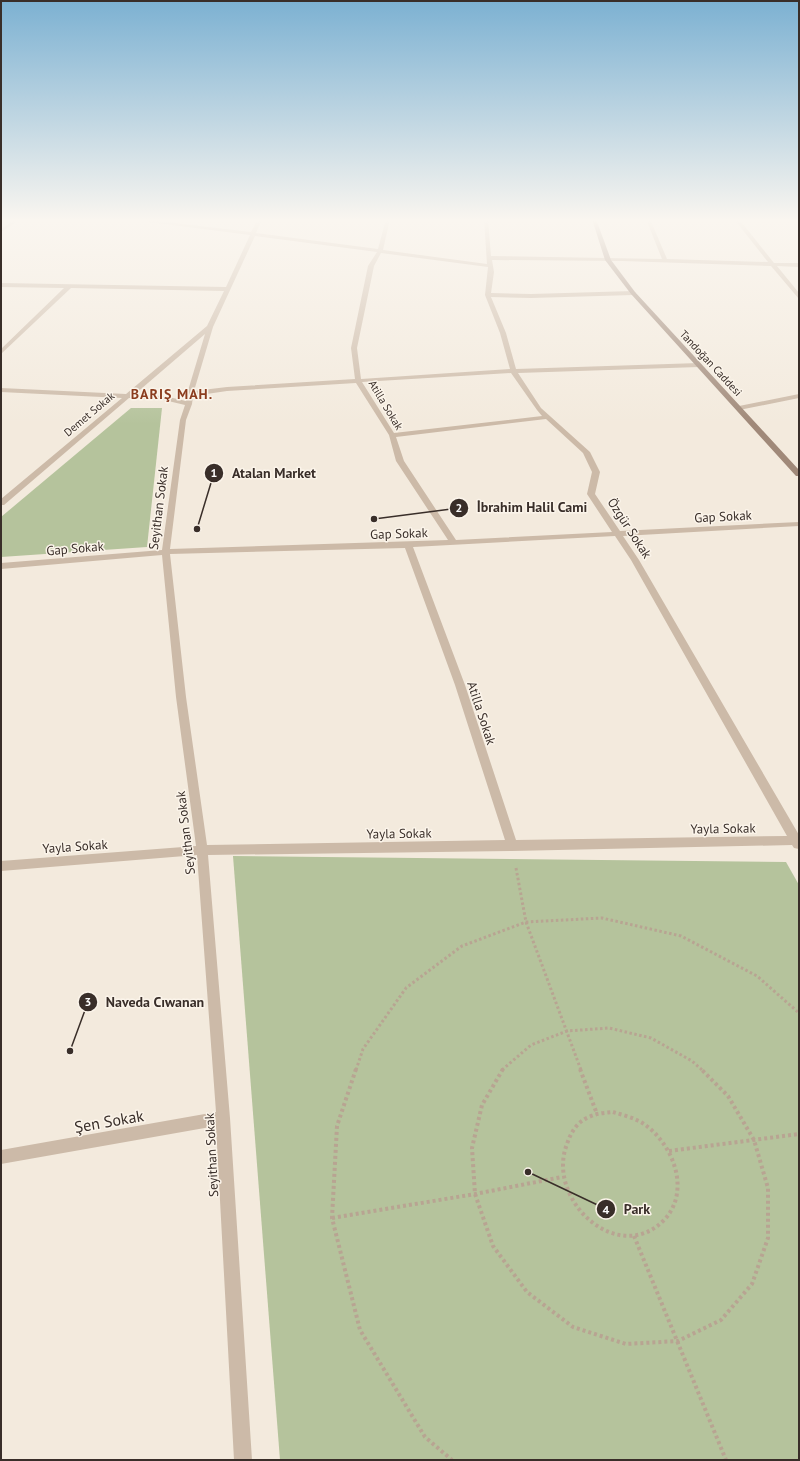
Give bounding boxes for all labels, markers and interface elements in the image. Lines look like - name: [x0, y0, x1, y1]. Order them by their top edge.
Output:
- street label: Tandoğan Caddesi: [677, 327, 745, 399]
- street label: Atilla Sokak: [366, 378, 407, 433]
- district label: BARIŞ MAH.: [131, 385, 213, 403]
- street label: Demet Sokak: [61, 388, 118, 439]
- callout: Atalan Market: [204, 460, 324, 486]
- text: Atalan Market: [232, 464, 316, 482]
- street label: Seyithan Sokak: [145, 465, 172, 551]
- text: 1: [211, 465, 217, 480]
- callout: İbrahim Halil Cami: [449, 495, 596, 521]
- street label: Özgür Sokak: [604, 495, 656, 562]
- text: İbrahim Halil Cami: [477, 498, 588, 516]
- text: 2: [456, 500, 462, 515]
- street label: Gap Sokak: [694, 506, 753, 526]
- street label: Gap Sokak: [370, 524, 429, 543]
- street label: Gap Sokak: [46, 537, 105, 559]
- street label: Atilla Sokak: [463, 679, 500, 748]
- street label: Seyithan Sokak: [172, 789, 199, 876]
- street label: Yayla Sokak: [690, 819, 757, 838]
- street label: Yayla Sokak: [366, 824, 433, 843]
- street label: Yayla Sokak: [42, 836, 109, 857]
- callout: Naveda Cıwanan: [78, 989, 213, 1015]
- text: Naveda Cıwanan: [106, 993, 204, 1011]
- text: 3: [85, 994, 91, 1009]
- street label: Şen Sokak: [73, 1105, 146, 1137]
- street label: Seyithan Sokak: [201, 1112, 222, 1197]
- callout: Park: [596, 1196, 658, 1222]
- text: Park: [624, 1200, 650, 1218]
- text: 4: [603, 1202, 610, 1217]

